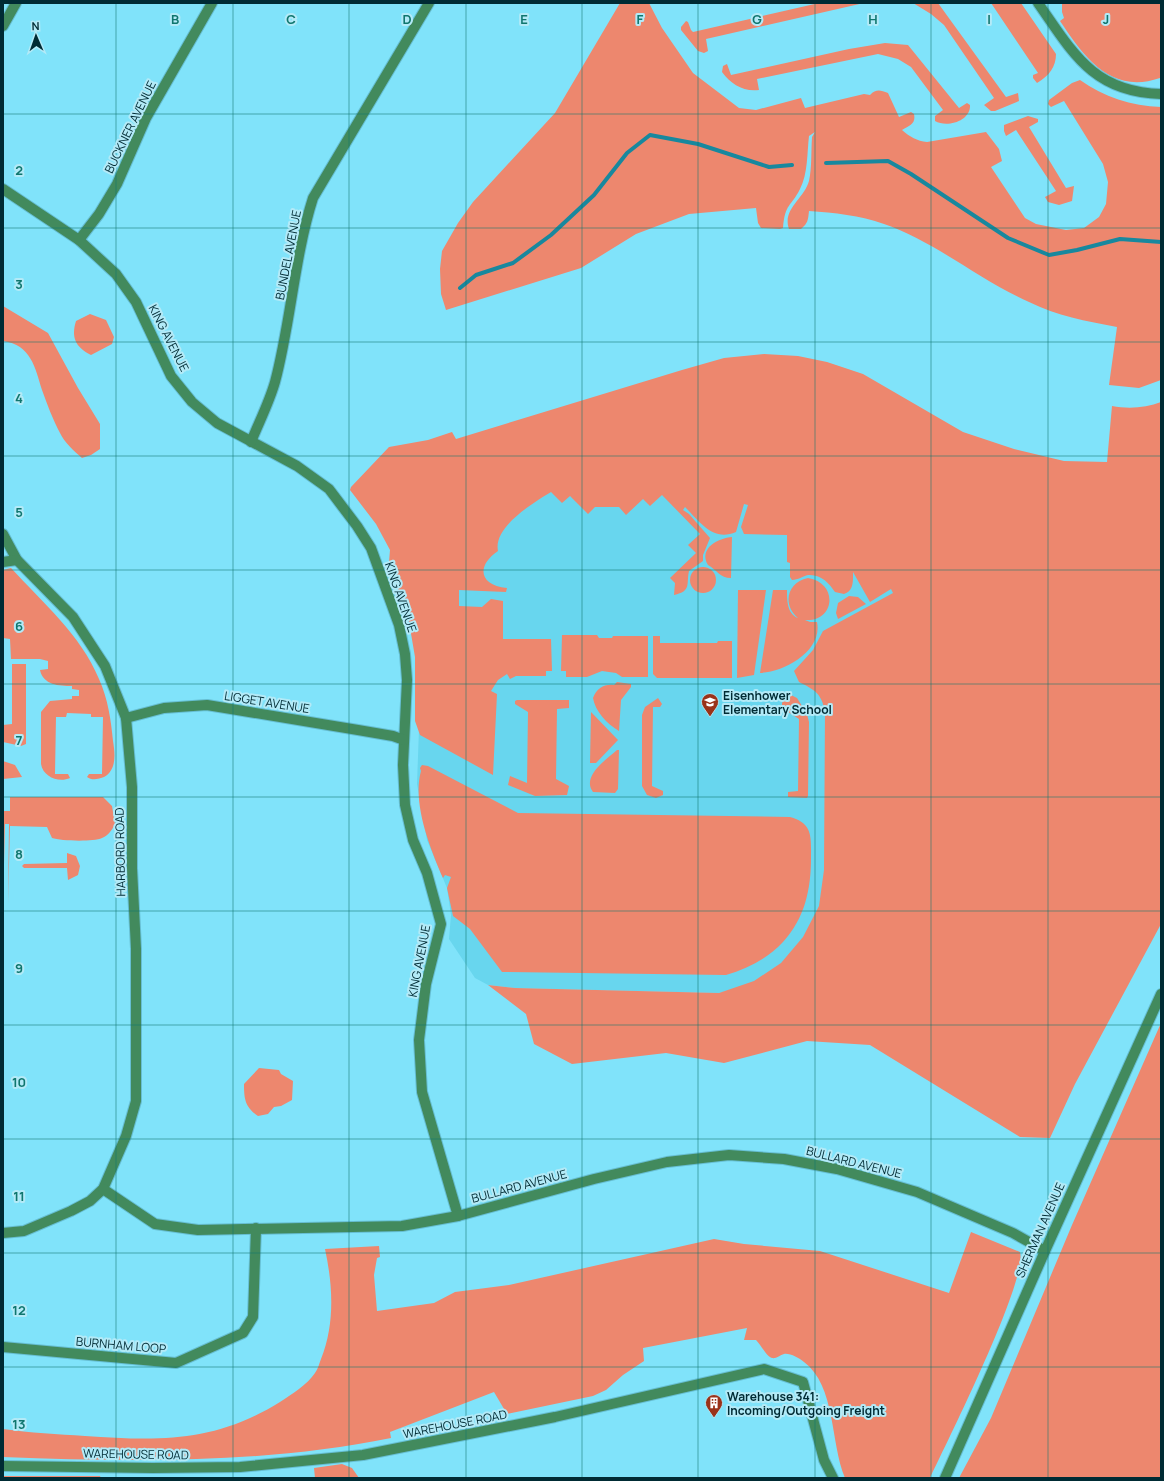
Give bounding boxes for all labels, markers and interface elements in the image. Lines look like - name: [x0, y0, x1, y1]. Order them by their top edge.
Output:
- text: B: [171, 10, 179, 28]
- text: C: [286, 10, 296, 28]
- text: D: [402, 10, 412, 28]
- text: E: [520, 10, 528, 28]
- text: F: [637, 10, 644, 28]
- text: G: [752, 10, 762, 28]
- text: H: [868, 10, 878, 28]
- text: I: [987, 10, 991, 28]
- text: J: [1103, 10, 1109, 28]
- north arrow: [16, 16, 56, 56]
- text: N: [31, 18, 40, 33]
- street label: BUCKNER AVENUE: [100, 78, 160, 176]
- text: 2: [15, 161, 23, 179]
- street label: BUNDEL AVENUE: [271, 208, 305, 301]
- text: 3: [15, 275, 23, 293]
- street label: KING AVENUE: [145, 301, 193, 375]
- text: 4: [15, 389, 23, 407]
- text: 5: [15, 503, 23, 521]
- street label: KING AVENUE: [381, 560, 421, 635]
- text: 6: [15, 617, 23, 635]
- street label: LIGGET AVENUE: [223, 687, 311, 717]
- place label: Eisenhower Elementary School: [723, 687, 832, 718]
- school or university icon: Eisenhower Elementary School: [700, 692, 720, 717]
- text: 7: [16, 731, 23, 749]
- street label: HARBORD ROAD: [111, 807, 129, 897]
- text: 8: [15, 845, 23, 863]
- street label: KING AVENUE: [404, 923, 434, 999]
- text: 9: [15, 959, 23, 977]
- text: 10: [12, 1073, 26, 1091]
- street label: BULLARD AVENUE: [804, 1142, 904, 1182]
- street label: BULLARD AVENUE: [469, 1165, 569, 1207]
- street label: SHERMAN AVENUE: [1011, 1180, 1069, 1280]
- text: 11: [13, 1187, 25, 1205]
- text: 12: [12, 1301, 26, 1319]
- street label: BURNHAM LOOP: [75, 1333, 167, 1357]
- place label: Warehouse 341: Incoming/Outgoing Freight: [727, 1388, 885, 1419]
- building icon: Warehouse 341: Incoming/Outgoing Freight: [704, 1393, 724, 1418]
- street label: WAREHOUSE ROAD: [402, 1406, 508, 1442]
- text: 13: [12, 1415, 26, 1433]
- street label: WAREHOUSE ROAD: [83, 1445, 189, 1463]

